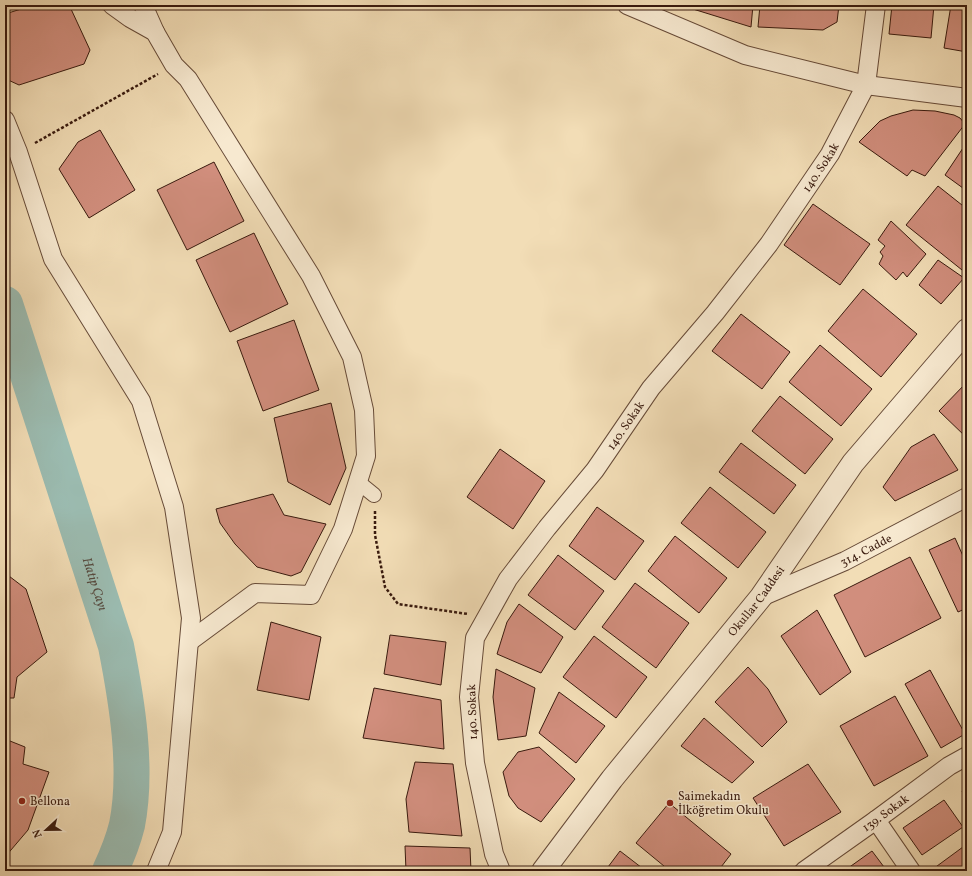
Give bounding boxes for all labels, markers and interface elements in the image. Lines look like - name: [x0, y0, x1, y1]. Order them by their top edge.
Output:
- street label: 140. Sokak: [799, 140, 844, 196]
- street label: 140. Sokak: [604, 398, 649, 454]
- street label: 314. Cadde: [838, 531, 895, 571]
- water label: Hatip Çayı: [77, 555, 111, 613]
- street label: Okullar Caddesi: [725, 563, 789, 640]
- street label: 140. Sokak: [464, 683, 482, 740]
- place label: Saimekadın İlköğretim Okulu: [678, 789, 769, 819]
- street label: 139. Sokak: [860, 791, 913, 836]
- place label: Bellona: [30, 794, 70, 810]
- marker: Bellona: [17, 796, 27, 806]
- marker: Saimekadın İlköğretim Okulu: [665, 798, 675, 808]
- north arrow: [26, 810, 66, 850]
- text: N: [30, 827, 47, 840]

